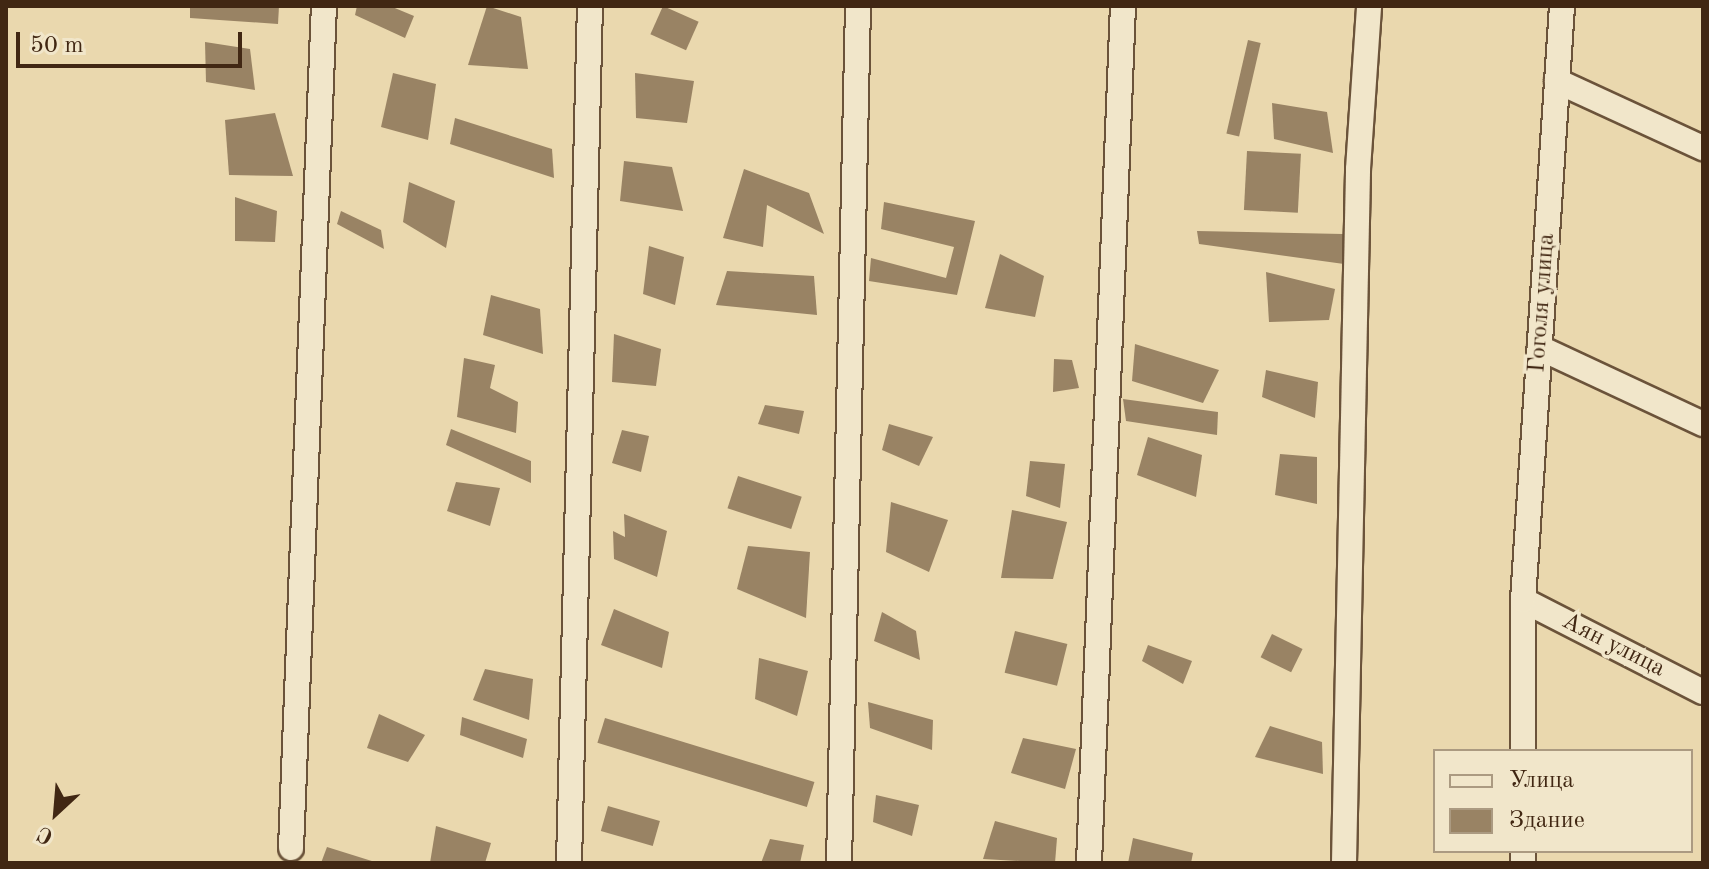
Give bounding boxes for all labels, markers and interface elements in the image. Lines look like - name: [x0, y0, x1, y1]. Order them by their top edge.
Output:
- scale bar: [20, 16, 246, 66]
- text: 50 m: [30, 34, 84, 58]
- street label: Гоголя улица: [1524, 232, 1562, 374]
- street label: Аян улица: [1557, 608, 1669, 684]
- legend: [1433, 749, 1693, 853]
- text: Улица: [1509, 769, 1574, 793]
- north arrow: [16, 773, 96, 853]
- text: Здание: [1509, 809, 1585, 833]
- text: С: [34, 821, 57, 848]

